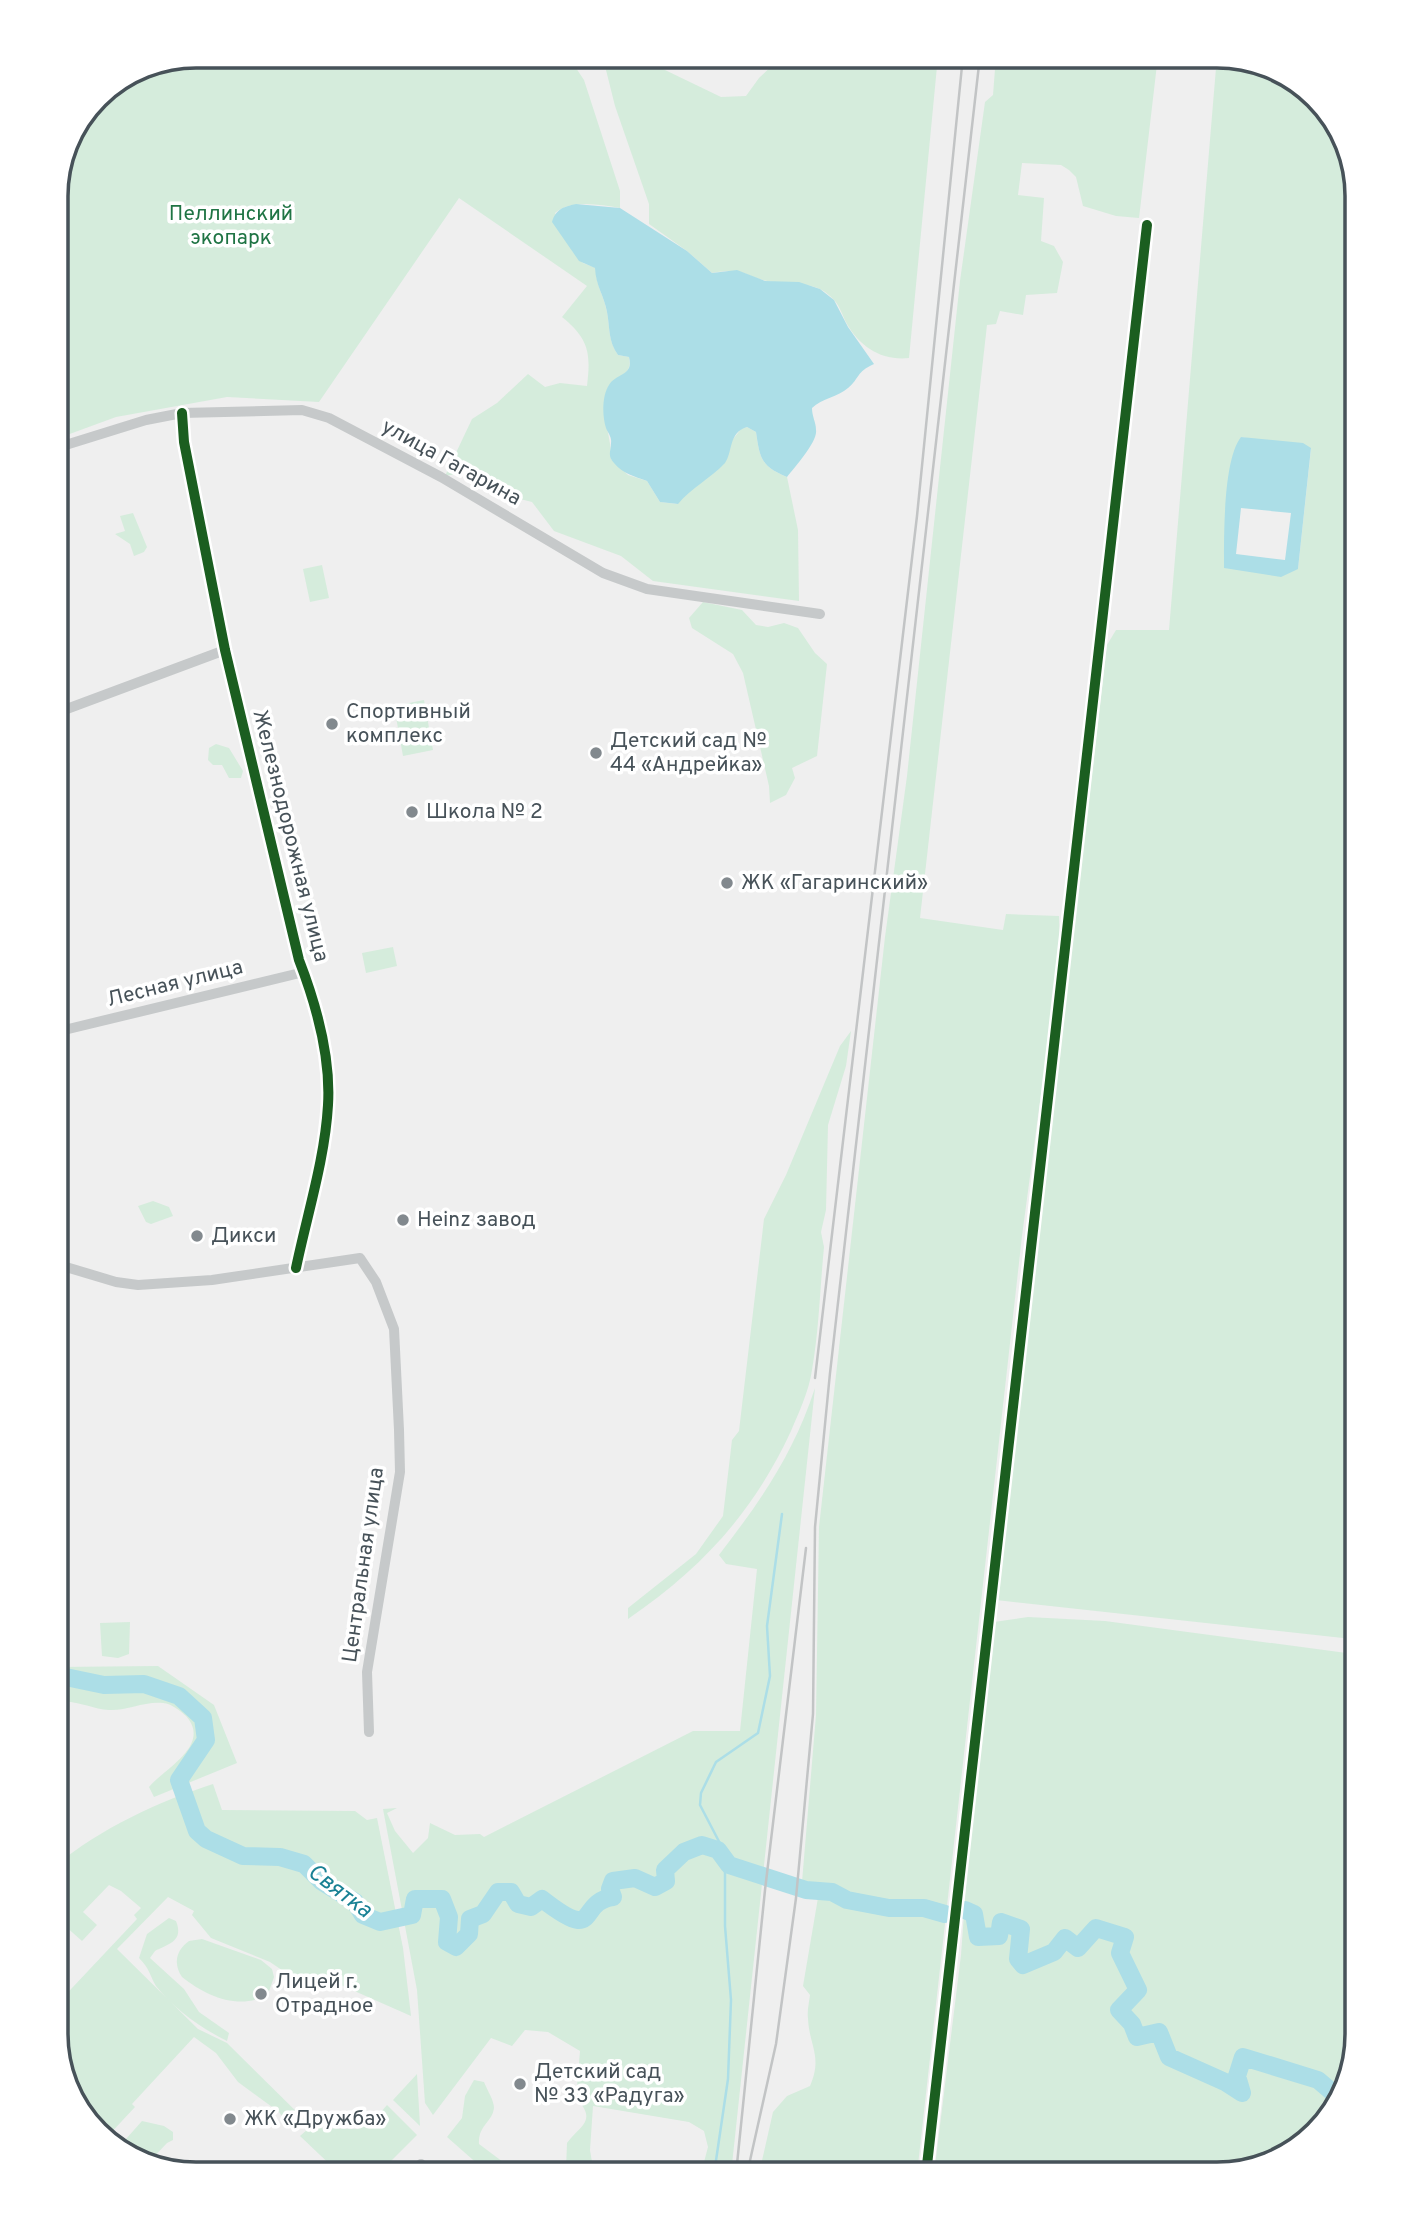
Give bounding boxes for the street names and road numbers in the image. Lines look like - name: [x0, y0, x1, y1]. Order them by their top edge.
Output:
- street label: улица Гагарина: [376, 414, 526, 512]
- street label: Железнодорожная улица: [246, 707, 334, 965]
- street label: Лесная улица: [104, 954, 246, 1014]
- street label: Центральная улица: [337, 1466, 391, 1664]

